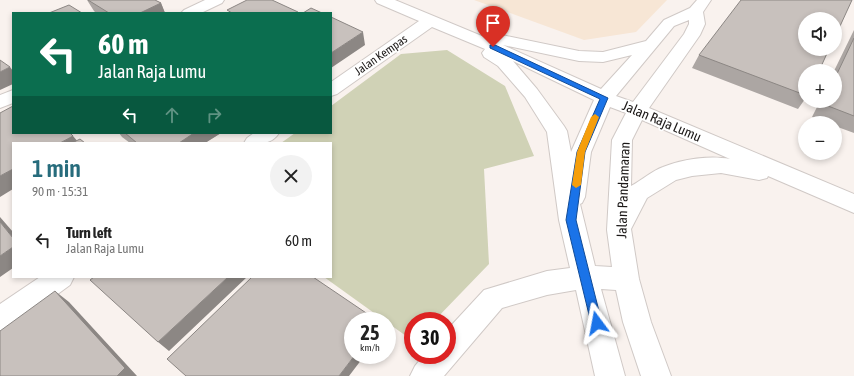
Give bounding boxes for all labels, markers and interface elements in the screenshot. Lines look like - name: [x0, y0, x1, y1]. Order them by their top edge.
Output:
- pin: [476, 6, 510, 47]
- icon: arrive: [482, 12, 504, 34]
- map controls: [798, 12, 842, 160]
- button: sound: [798, 12, 842, 56]
- icon: left: [32, 28, 84, 80]
- text: 60 m: [98, 28, 148, 60]
- street label: Jalan Kempas: [352, 32, 410, 78]
- text: Jalan Raja Lumu: [98, 61, 206, 82]
- button: +: [798, 64, 842, 108]
- street label: Jalan Raja Lumu: [620, 97, 704, 145]
- icon: left: [119, 104, 141, 126]
- icon: ahead: [161, 104, 183, 126]
- icon: right: [203, 104, 225, 126]
- button: −: [798, 116, 842, 160]
- street label: Jalan Pandamaran: [613, 141, 633, 239]
- text: 1 min: [32, 155, 81, 182]
- button: close: [270, 155, 312, 197]
- text: 90 m · 15:31: [32, 184, 88, 199]
- text: Turn left: [66, 224, 112, 241]
- icon: left: [32, 229, 54, 251]
- text: 60 m: [285, 232, 312, 249]
- text: Jalan Raja Lumu: [66, 241, 144, 256]
- position arrow: [576, 302, 618, 344]
- speed limit sign: 30: [404, 312, 456, 364]
- text: 25: [361, 321, 379, 344]
- text: km/h: [360, 342, 380, 353]

